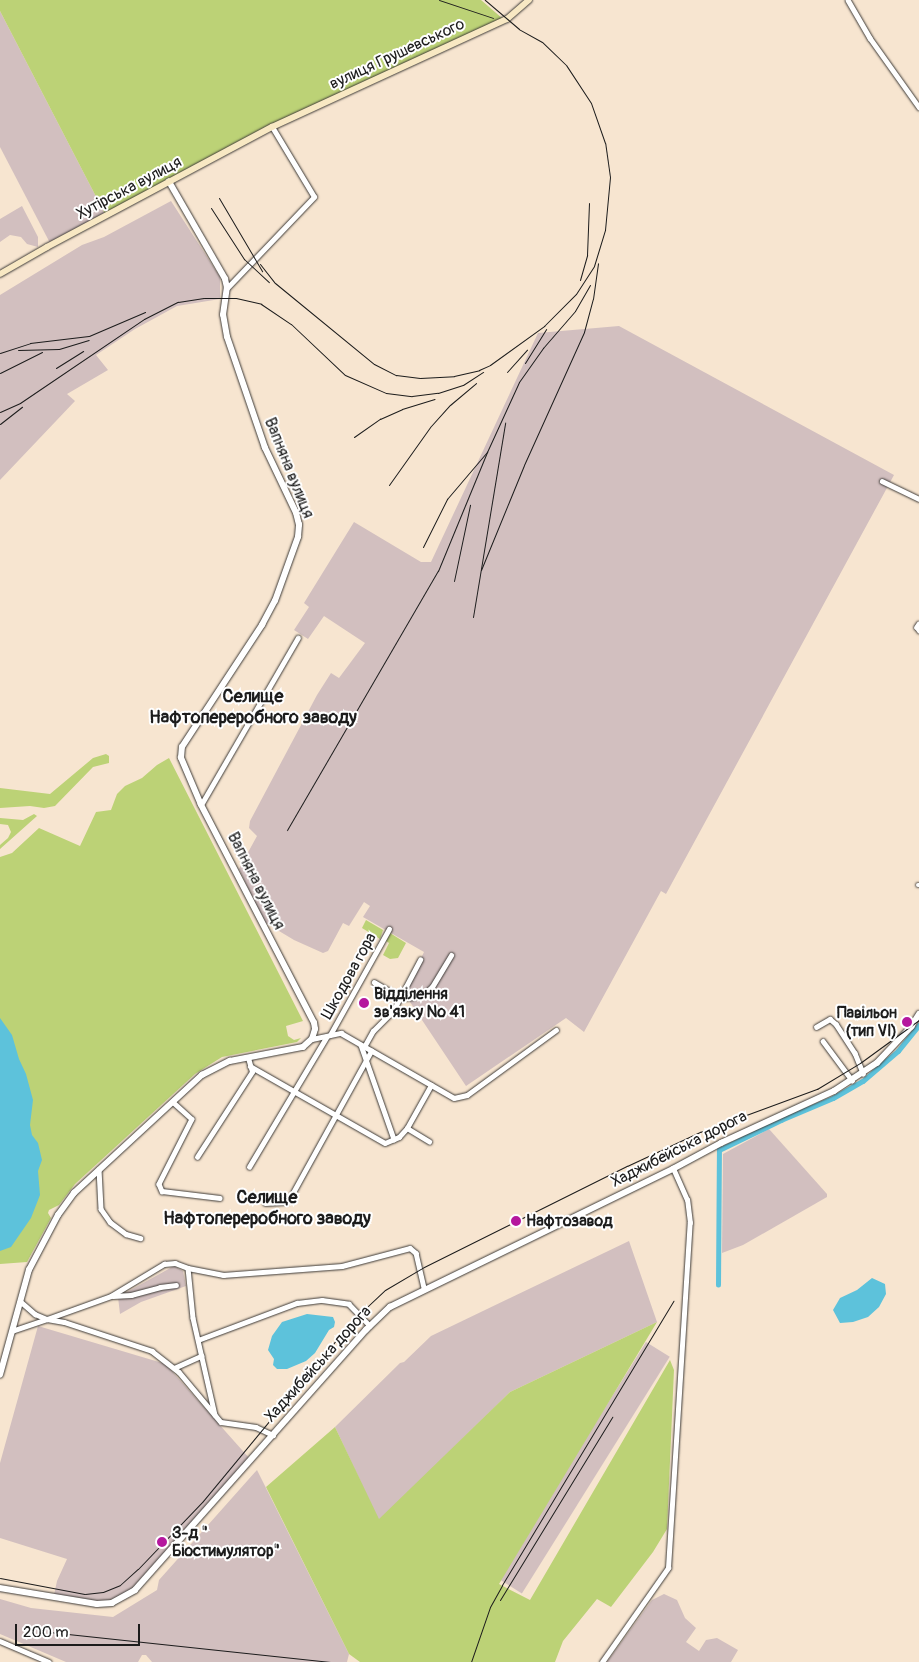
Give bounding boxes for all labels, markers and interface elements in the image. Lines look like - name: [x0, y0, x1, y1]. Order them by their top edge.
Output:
- street label: вулиця Грушевського: [326, 14, 468, 94]
- street label: Хутірська вулиця: [73, 152, 185, 224]
- street label: Вапняна вулиця: [260, 415, 318, 521]
- district label: Селище Нафтопереробного заводу: [149, 687, 357, 730]
- street label: Вапняна вулиця: [223, 829, 289, 933]
- street label: Шкодова гора: [317, 929, 381, 1023]
- place label: Відділення зв'язку № 41: [374, 984, 465, 1022]
- marker: Відділення зв'язку № 41: [358, 997, 370, 1009]
- place label: Павільон (тип VI): [837, 1003, 897, 1041]
- marker: Павільон (тип VI): [901, 1016, 913, 1028]
- street label: Хаджибейська дорога: [608, 1106, 750, 1192]
- district label: Селище Нафтопереробного заводу: [163, 1188, 371, 1230]
- place label: Нафтозавод: [526, 1211, 613, 1231]
- marker: Нафтозавод: [510, 1215, 522, 1227]
- street label: Хаджибейська дорога: [261, 1302, 375, 1426]
- place label: З-д " Біостимулятор": [172, 1523, 280, 1561]
- marker: З-д " Біостимулятор": [156, 1536, 168, 1548]
- scale bar: [18, 1614, 142, 1646]
- text: 200 m: [23, 1623, 68, 1642]

